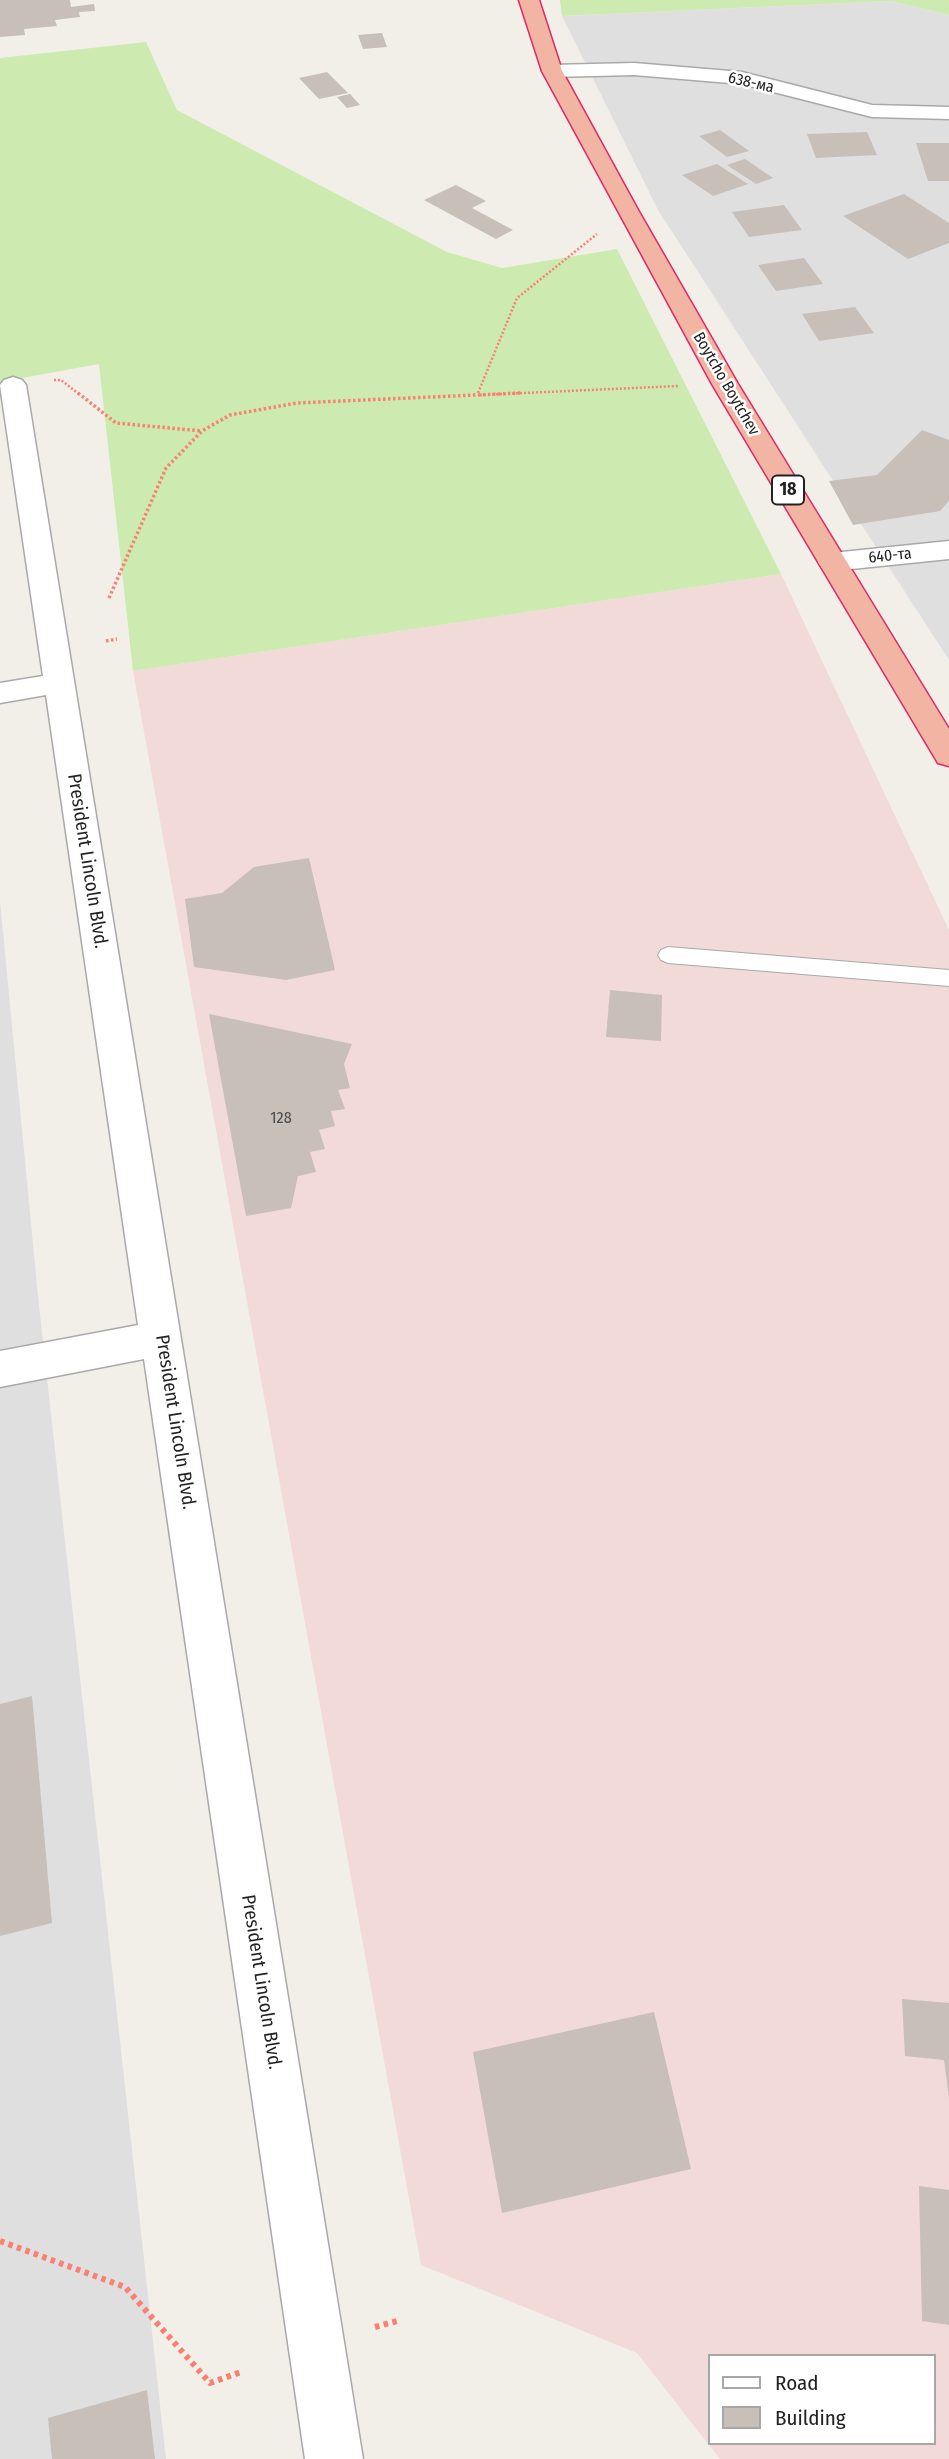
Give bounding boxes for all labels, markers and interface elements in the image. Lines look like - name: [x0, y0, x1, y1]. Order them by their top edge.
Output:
- street label: 638-ма: [726, 68, 776, 98]
- street label: Boytcho Boytchev: [689, 329, 763, 439]
- road number: 18: [772, 476, 804, 504]
- street label: 640-та: [867, 544, 913, 568]
- street label: President Lincoln Blvd.: [62, 772, 112, 950]
- house number: 128: [270, 1109, 292, 1129]
- street label: President Lincoln Blvd.: [150, 1333, 200, 1511]
- street label: President Lincoln Blvd.: [236, 1893, 286, 2071]
- legend: [708, 2354, 935, 2445]
- text: Road: [775, 2370, 819, 2396]
- text: Building: [775, 2405, 846, 2431]

